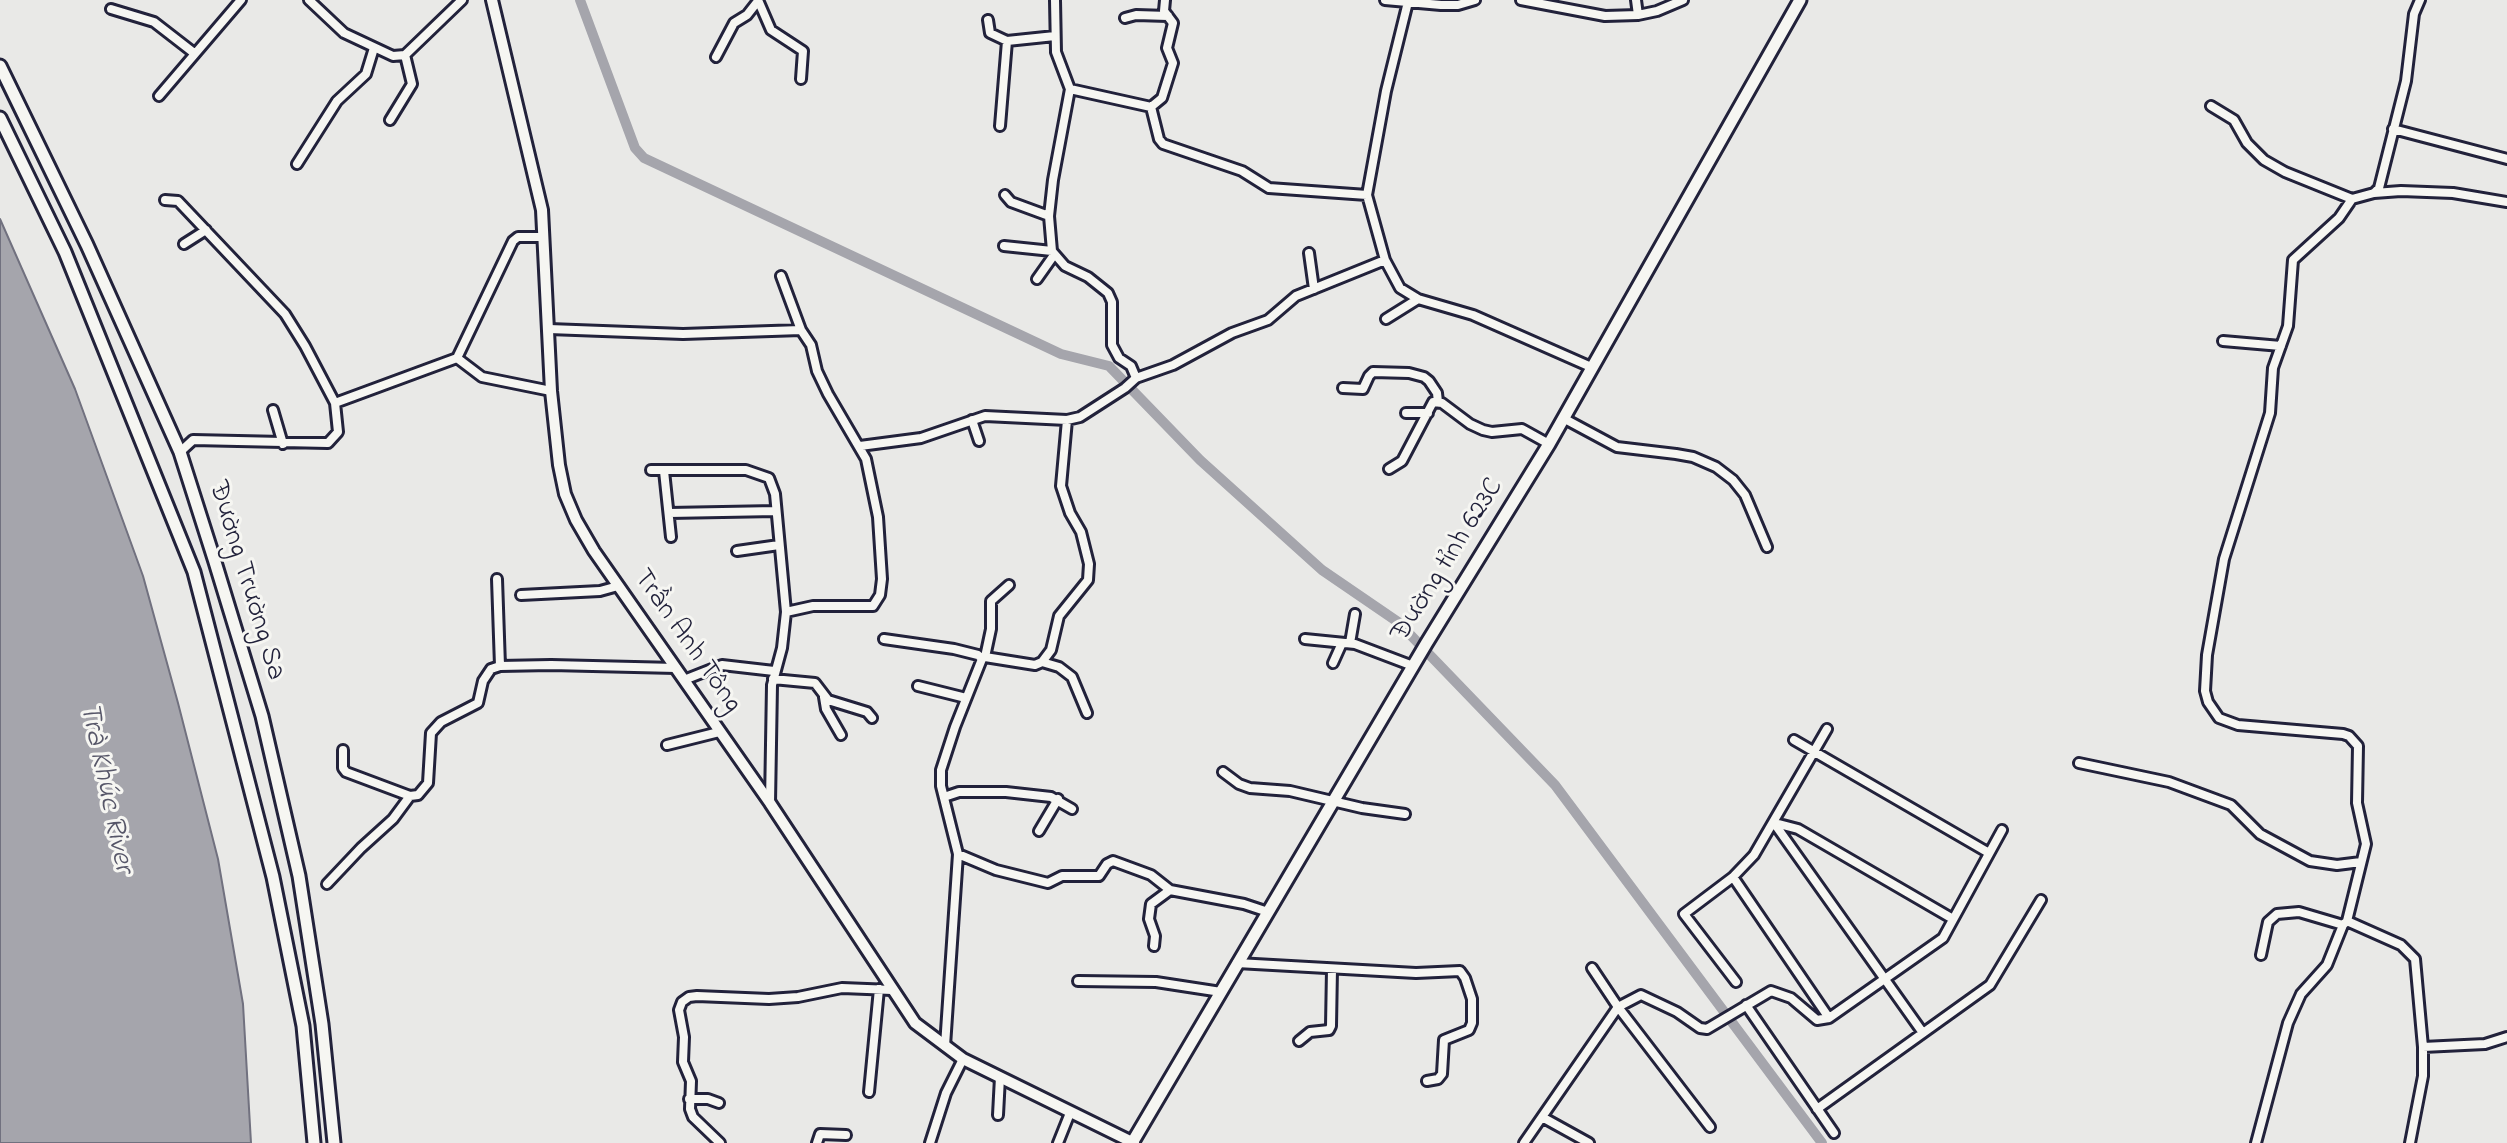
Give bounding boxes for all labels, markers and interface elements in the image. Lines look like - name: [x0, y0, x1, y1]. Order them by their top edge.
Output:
- street label: Đường tỉnh 623C: [1385, 473, 1513, 649]
- street label: Đường Trường Sa: [199, 478, 291, 684]
- street label: Trần Anh Tông: [624, 564, 748, 720]
- water label: Trà Khúc River: [68, 700, 140, 876]

